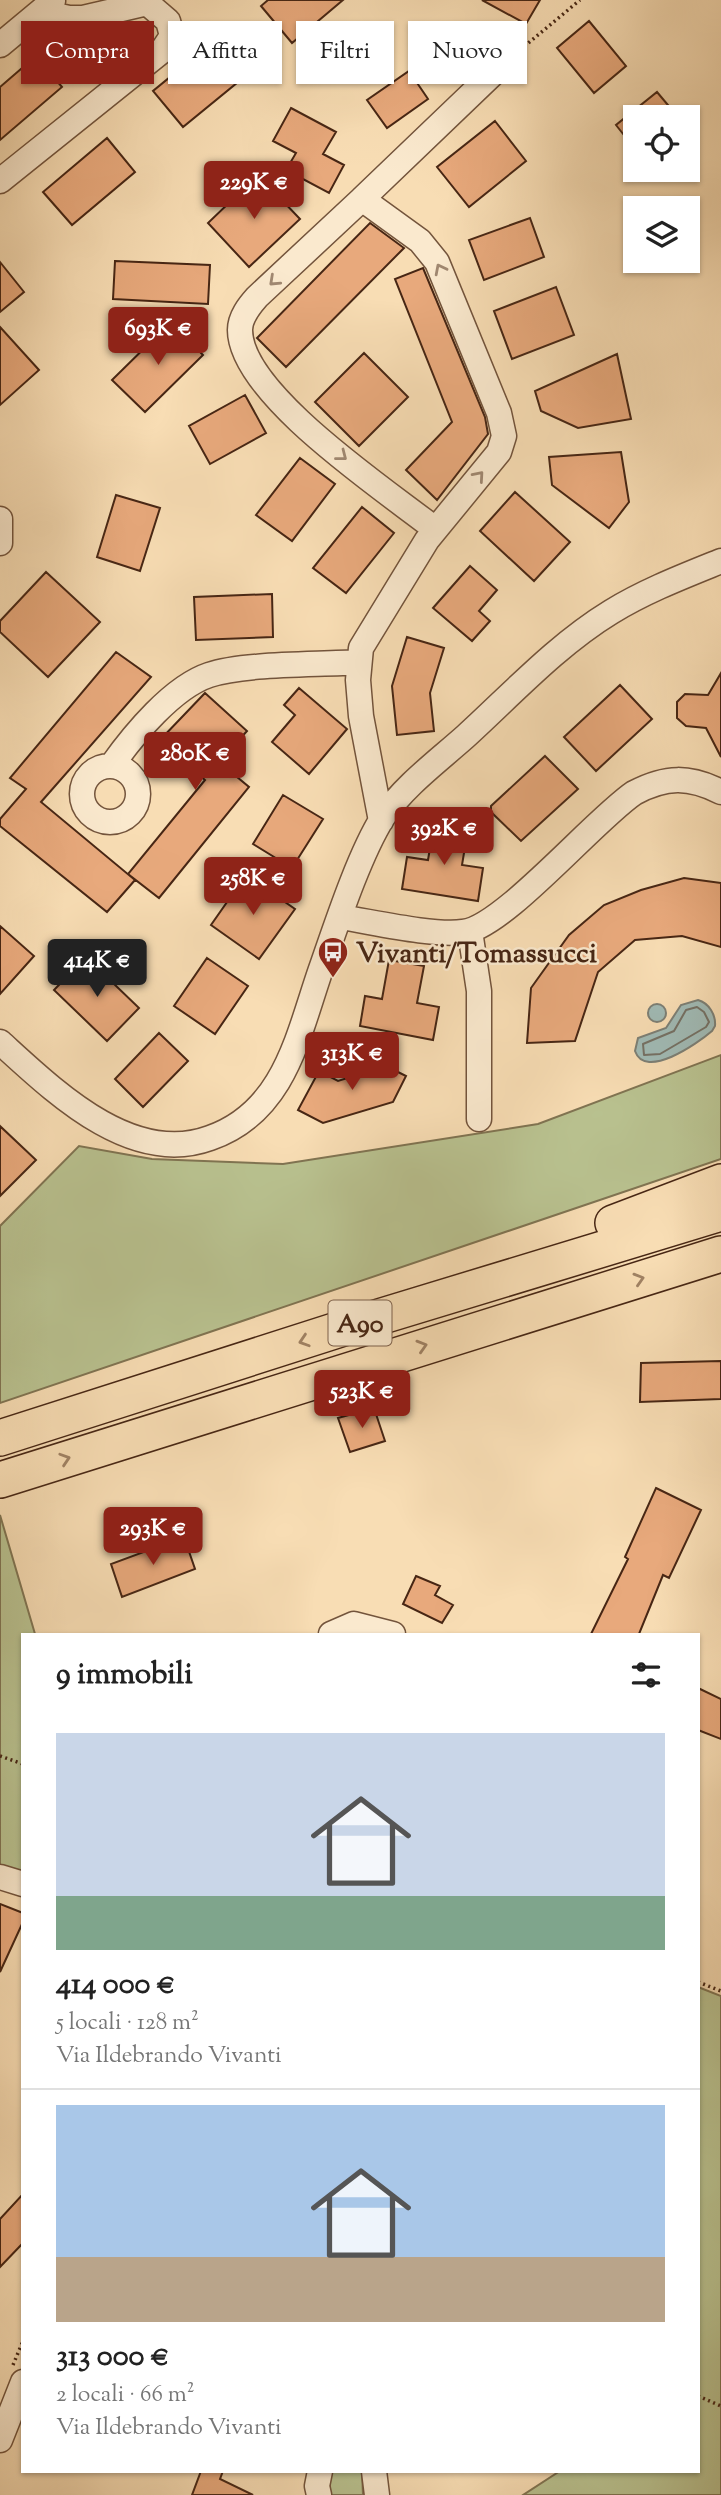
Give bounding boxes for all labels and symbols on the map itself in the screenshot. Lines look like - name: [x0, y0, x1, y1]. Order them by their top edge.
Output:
- pin: 229K €: [197, 162, 311, 221]
- one-way arrow: [434, 264, 448, 276]
- one-way arrow: [269, 273, 282, 285]
- pin: 693K €: [101, 308, 215, 367]
- one-way arrow: [334, 448, 347, 461]
- one-way arrow: [471, 471, 483, 484]
- pin: 280K €: [138, 732, 252, 792]
- pin: 392K €: [387, 808, 501, 867]
- pin: 258K €: [196, 858, 310, 917]
- bus stop icon: Vivanti/Tomassucci: [316, 935, 350, 979]
- place label: Vivanti/Tomassucci: [356, 935, 597, 975]
- pin: 414K €: [40, 940, 154, 999]
- pin: 313K €: [295, 1032, 409, 1092]
- one-way arrow: [633, 1273, 645, 1287]
- road number: A90: [328, 1300, 392, 1346]
- one-way arrow: [299, 1333, 311, 1347]
- one-way arrow: [416, 1339, 428, 1354]
- pin: 523K €: [305, 1370, 419, 1430]
- one-way arrow: [58, 1453, 71, 1467]
- pin: 293K €: [96, 1508, 210, 1567]

